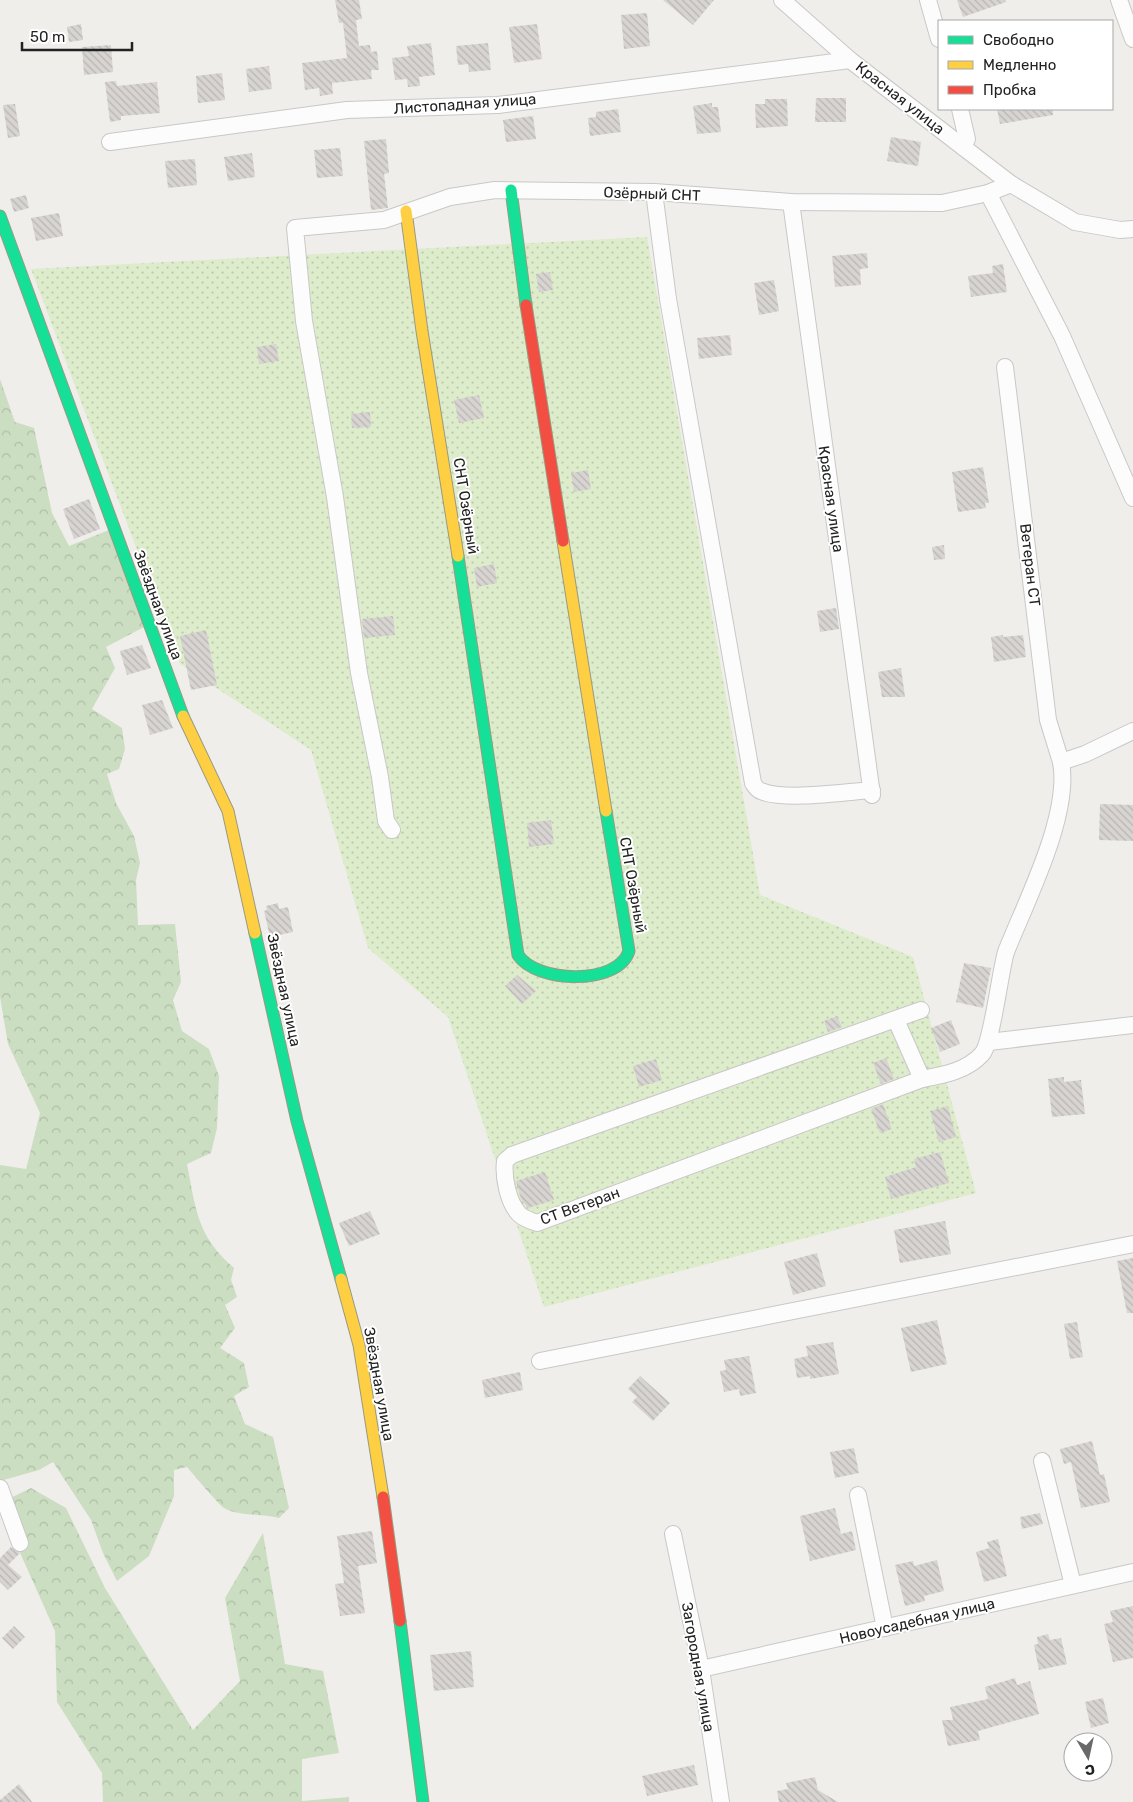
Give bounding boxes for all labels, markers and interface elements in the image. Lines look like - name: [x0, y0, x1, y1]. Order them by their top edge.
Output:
- scale bar: [22, 20, 132, 52]
- legend: [938, 20, 1113, 110]
- text: 50 m: [30, 28, 65, 46]
- text: Свободно: [983, 31, 1054, 49]
- text: Медленно: [983, 56, 1056, 74]
- street label: Красная улица: [852, 58, 948, 138]
- text: Пробка: [983, 81, 1036, 99]
- street label: Листопадная улица: [393, 90, 537, 118]
- street label: Озёрный СНТ: [603, 183, 701, 205]
- street label: Красная улица: [815, 445, 847, 553]
- street label: СНТ Озёрный: [450, 457, 482, 555]
- street label: Ветеран СТ: [1016, 523, 1044, 608]
- street label: Звёздная улица: [130, 548, 186, 662]
- street label: СНТ Озёрный: [616, 836, 650, 934]
- street label: Звёздная улица: [263, 932, 305, 1048]
- street label: СТ Ветеран: [538, 1183, 622, 1229]
- street label: Звёздная улица: [360, 1326, 398, 1442]
- street label: Новоусадебная улица: [837, 1594, 997, 1648]
- street label: Загородная улица: [678, 1601, 718, 1733]
- north arrow: [1063, 1732, 1113, 1782]
- text: С: [1084, 1760, 1096, 1779]

